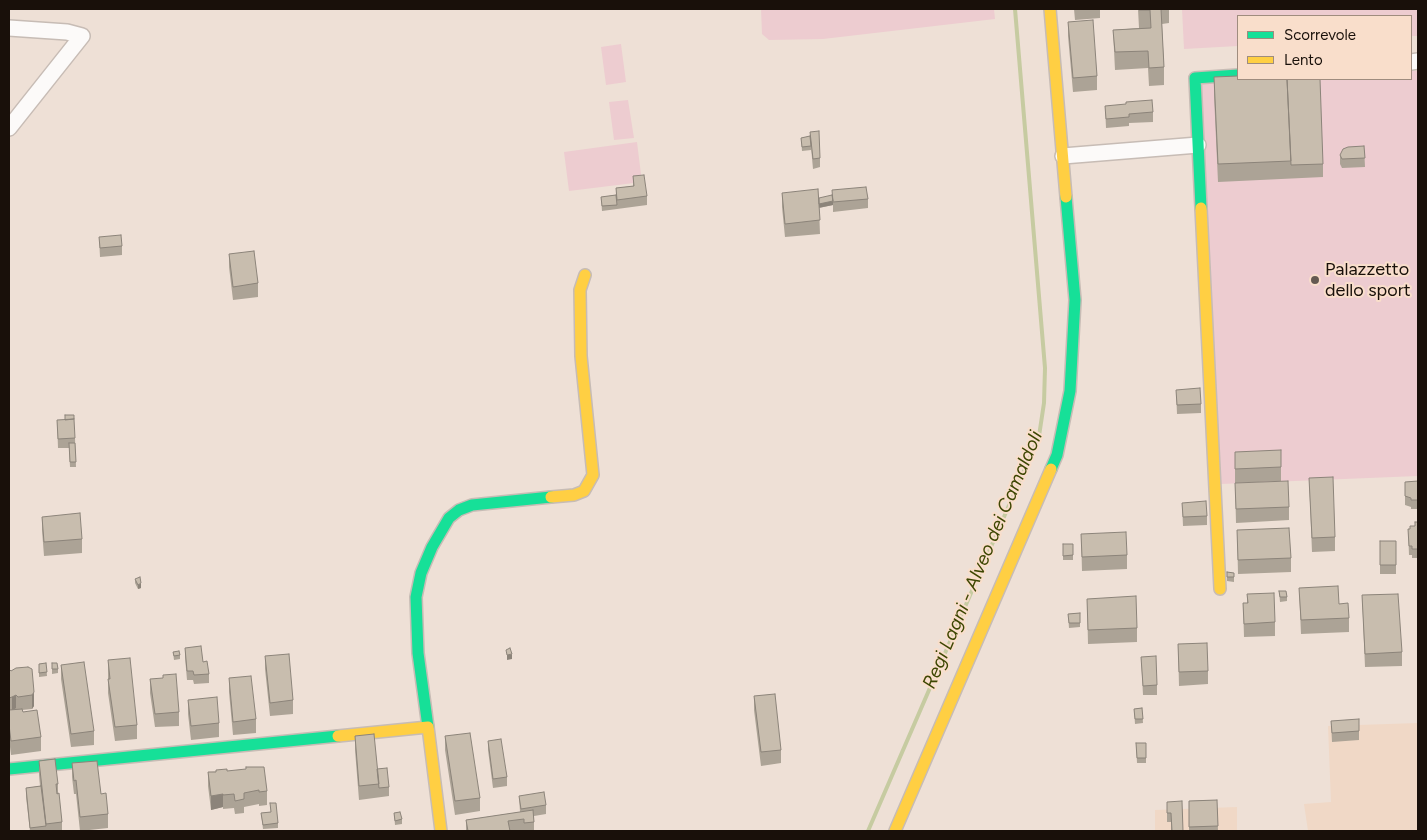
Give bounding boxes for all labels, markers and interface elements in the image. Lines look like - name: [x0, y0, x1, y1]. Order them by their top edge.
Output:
- legend: [1237, 15, 1412, 80]
- text: Scorrevole: [1284, 26, 1356, 44]
- text: Lento: [1284, 51, 1323, 69]
- place label: Palazzetto dello sport: [1325, 259, 1411, 302]
- marker: Palazzetto dello sport: [1309, 274, 1321, 286]
- water label: Regi Lagni - Alveo dei Camaldoli: [918, 428, 1048, 692]

